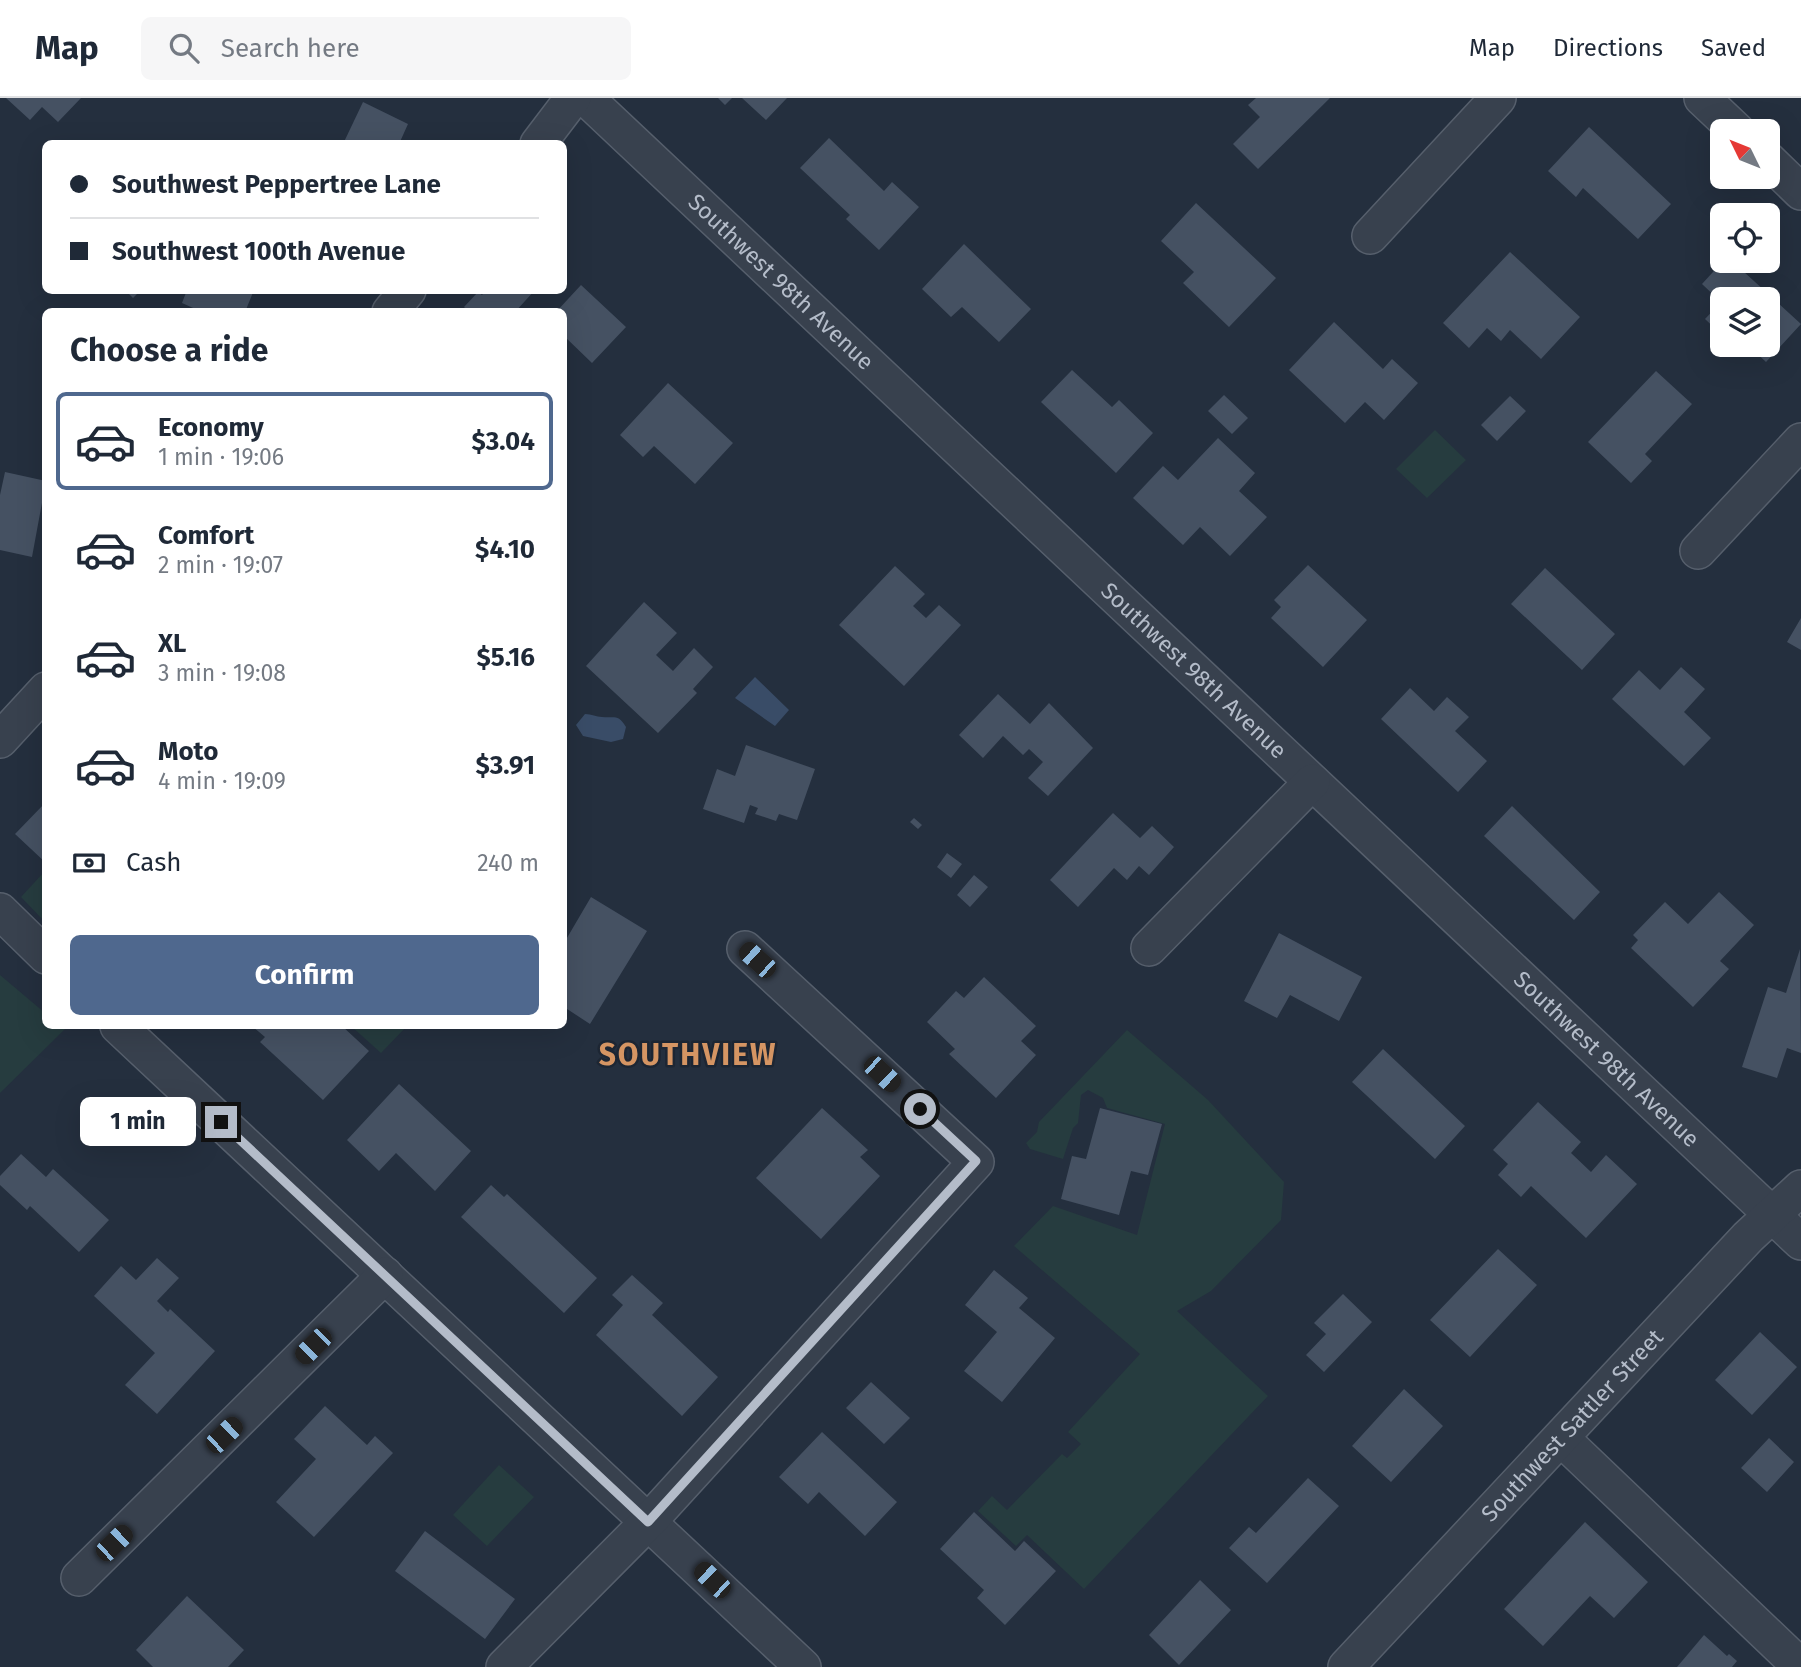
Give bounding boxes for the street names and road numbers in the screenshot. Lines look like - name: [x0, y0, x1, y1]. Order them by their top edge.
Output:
- street label: Southwest 98th Avenue: [683, 188, 880, 376]
- street label: Southwest 98th Avenue: [1095, 576, 1293, 764]
- street label: Southwest 98th Avenue: [1508, 965, 1705, 1153]
- street label: Southwest Sattler Street: [1475, 1323, 1669, 1527]

